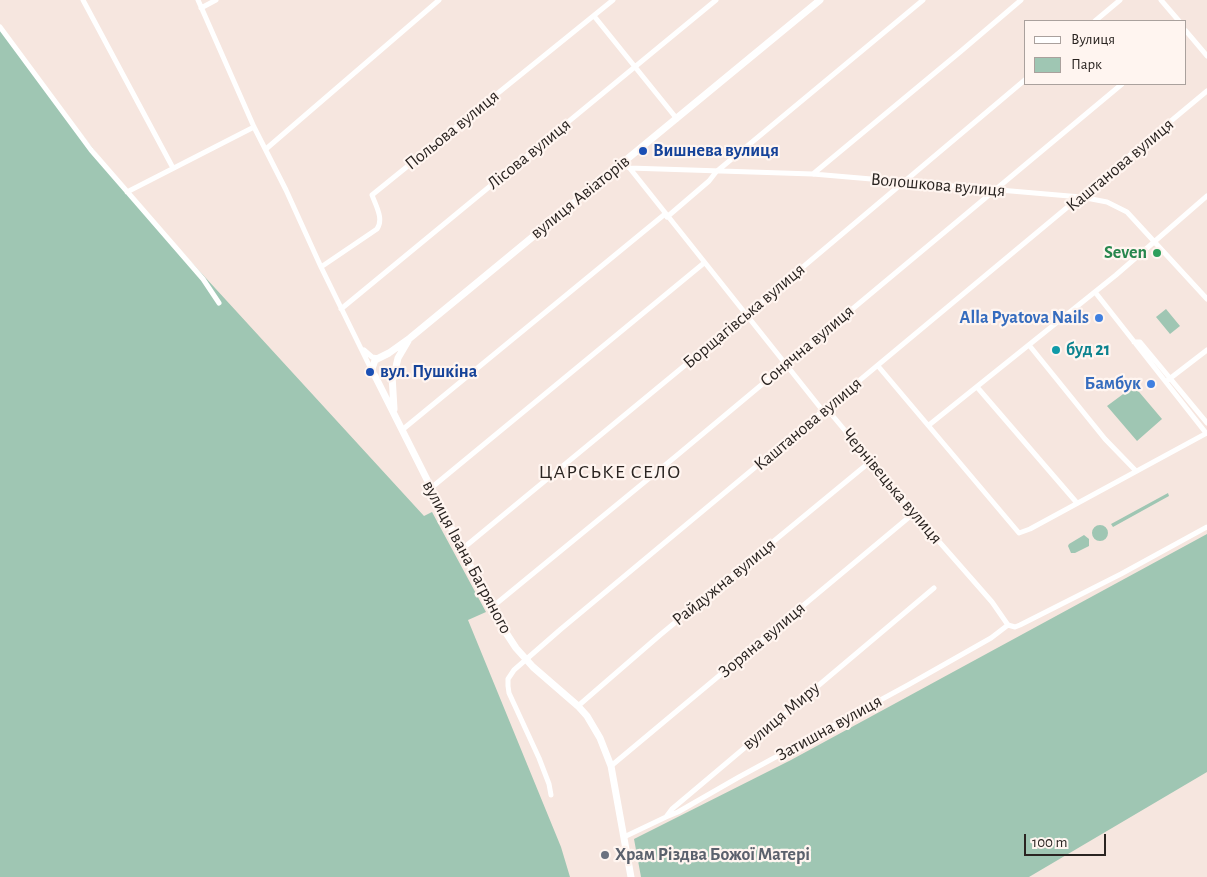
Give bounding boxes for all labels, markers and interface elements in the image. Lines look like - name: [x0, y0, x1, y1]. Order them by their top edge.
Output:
- legend: [1024, 20, 1187, 85]
- text: Вулиця: [1071, 32, 1115, 47]
- text: Парк: [1071, 57, 1102, 72]
- street label: Польова вулиця: [400, 85, 504, 175]
- street label: Лісова вулиця: [483, 114, 575, 194]
- street label: Каштанова вулиця: [1062, 114, 1178, 216]
- place label: Вишнева вулиця: [653, 140, 779, 162]
- marker: Вишнева вулиця: [637, 145, 649, 157]
- street label: вулиця Авіаторів: [526, 150, 634, 244]
- street label: Волошкова вулиця: [870, 168, 1006, 202]
- place label: Seven: [1104, 242, 1147, 264]
- marker: Seven: [1151, 247, 1163, 259]
- street label: Борщагівська вулиця: [679, 259, 809, 373]
- street label: Сонячна вулиця: [756, 300, 858, 392]
- place label: Alla Pyatova Nails: [960, 307, 1089, 329]
- marker: Alla Pyatova Nails: [1093, 312, 1105, 324]
- place label: буд 21: [1066, 339, 1110, 361]
- marker: буд 21: [1050, 344, 1062, 356]
- place label: вул. Пушкіна: [380, 361, 477, 383]
- marker: вул. Пушкіна: [364, 366, 376, 378]
- street label: Каштанова вулиця: [750, 373, 866, 475]
- place label: Бамбук: [1085, 373, 1141, 395]
- marker: Бамбук: [1145, 378, 1157, 390]
- street label: Чернівецька вулиця: [837, 424, 947, 548]
- district label: ЦАРСЬКЕ СЕЛО: [537, 460, 683, 484]
- street label: вулиця Івана Багряного: [417, 477, 517, 637]
- street label: Райдужна вулиця: [668, 534, 780, 630]
- street label: Зоряна вулиця: [714, 597, 810, 683]
- street label: вулиця Миру: [738, 677, 824, 755]
- street label: Затишна вулиця: [772, 690, 886, 766]
- scale bar: [1027, 824, 1110, 856]
- text: 100 m: [1032, 835, 1067, 850]
- place label: Храм Різдва Божої Матері: [615, 844, 810, 866]
- marker: Храм Різдва Божої Матері: [599, 849, 611, 861]

